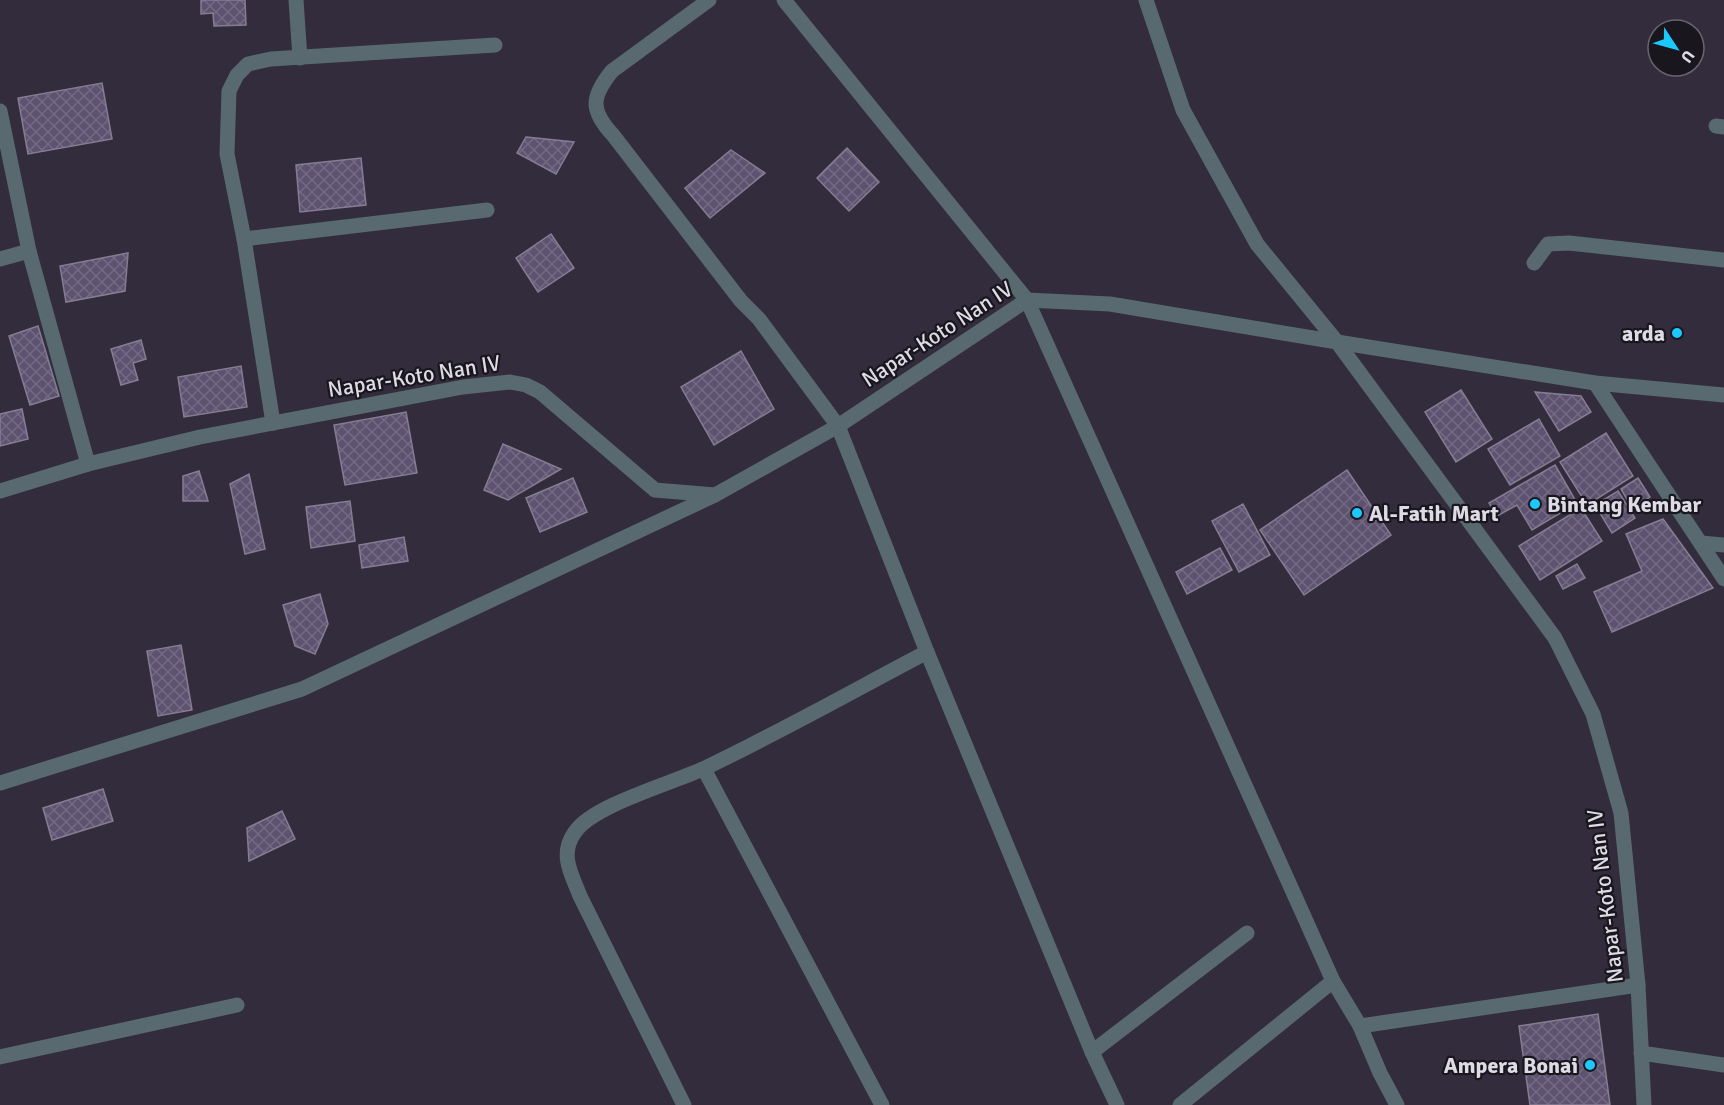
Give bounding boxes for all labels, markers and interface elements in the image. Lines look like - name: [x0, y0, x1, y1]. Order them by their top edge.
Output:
- north arrow: [1646, 18, 1706, 78]
- text: U: [1676, 46, 1699, 66]
- street label: Napar-Koto Nan IV: [856, 275, 1018, 393]
- place label: arda: [1622, 320, 1665, 347]
- marker: arda: [1670, 326, 1684, 340]
- street label: Napar-Koto Nan IV: [326, 349, 503, 403]
- place label: Bintang Kembar: [1547, 491, 1701, 518]
- marker: Bintang Kembar: [1528, 497, 1542, 511]
- place label: Al-Fatih Mart: [1369, 500, 1499, 527]
- marker: Al-Fatih Mart: [1350, 506, 1364, 520]
- street label: Napar-Koto Nan IV: [1581, 807, 1629, 984]
- place label: Ampera Bonai: [1444, 1052, 1578, 1079]
- marker: Ampera Bonai: [1583, 1058, 1597, 1072]

